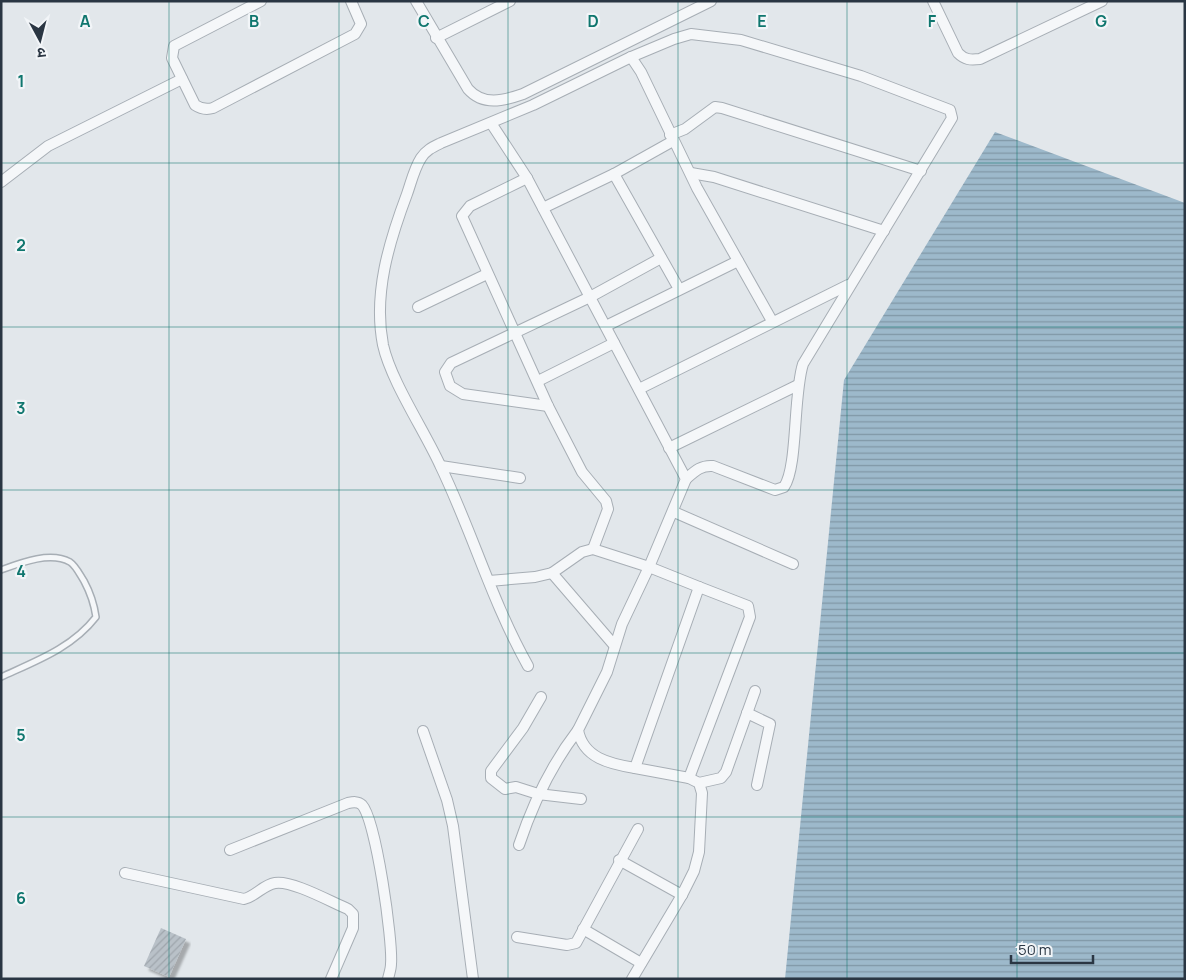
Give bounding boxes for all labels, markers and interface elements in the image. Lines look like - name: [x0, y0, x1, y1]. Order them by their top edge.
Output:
- text: A: [80, 10, 91, 32]
- text: B: [249, 10, 259, 32]
- text: C: [418, 10, 430, 32]
- text: D: [587, 10, 599, 32]
- text: E: [757, 10, 767, 32]
- text: F: [928, 10, 937, 32]
- text: G: [1095, 10, 1107, 32]
- north arrow: [15, 15, 65, 65]
- text: उ: [36, 43, 47, 63]
- text: 1: [17, 70, 25, 92]
- text: 2: [16, 234, 26, 256]
- text: 3: [16, 397, 26, 419]
- text: 4: [16, 560, 26, 582]
- text: 5: [16, 724, 26, 746]
- text: 6: [16, 887, 26, 909]
- scale bar: [1011, 932, 1094, 964]
- text: 50 m: [1018, 939, 1052, 960]

